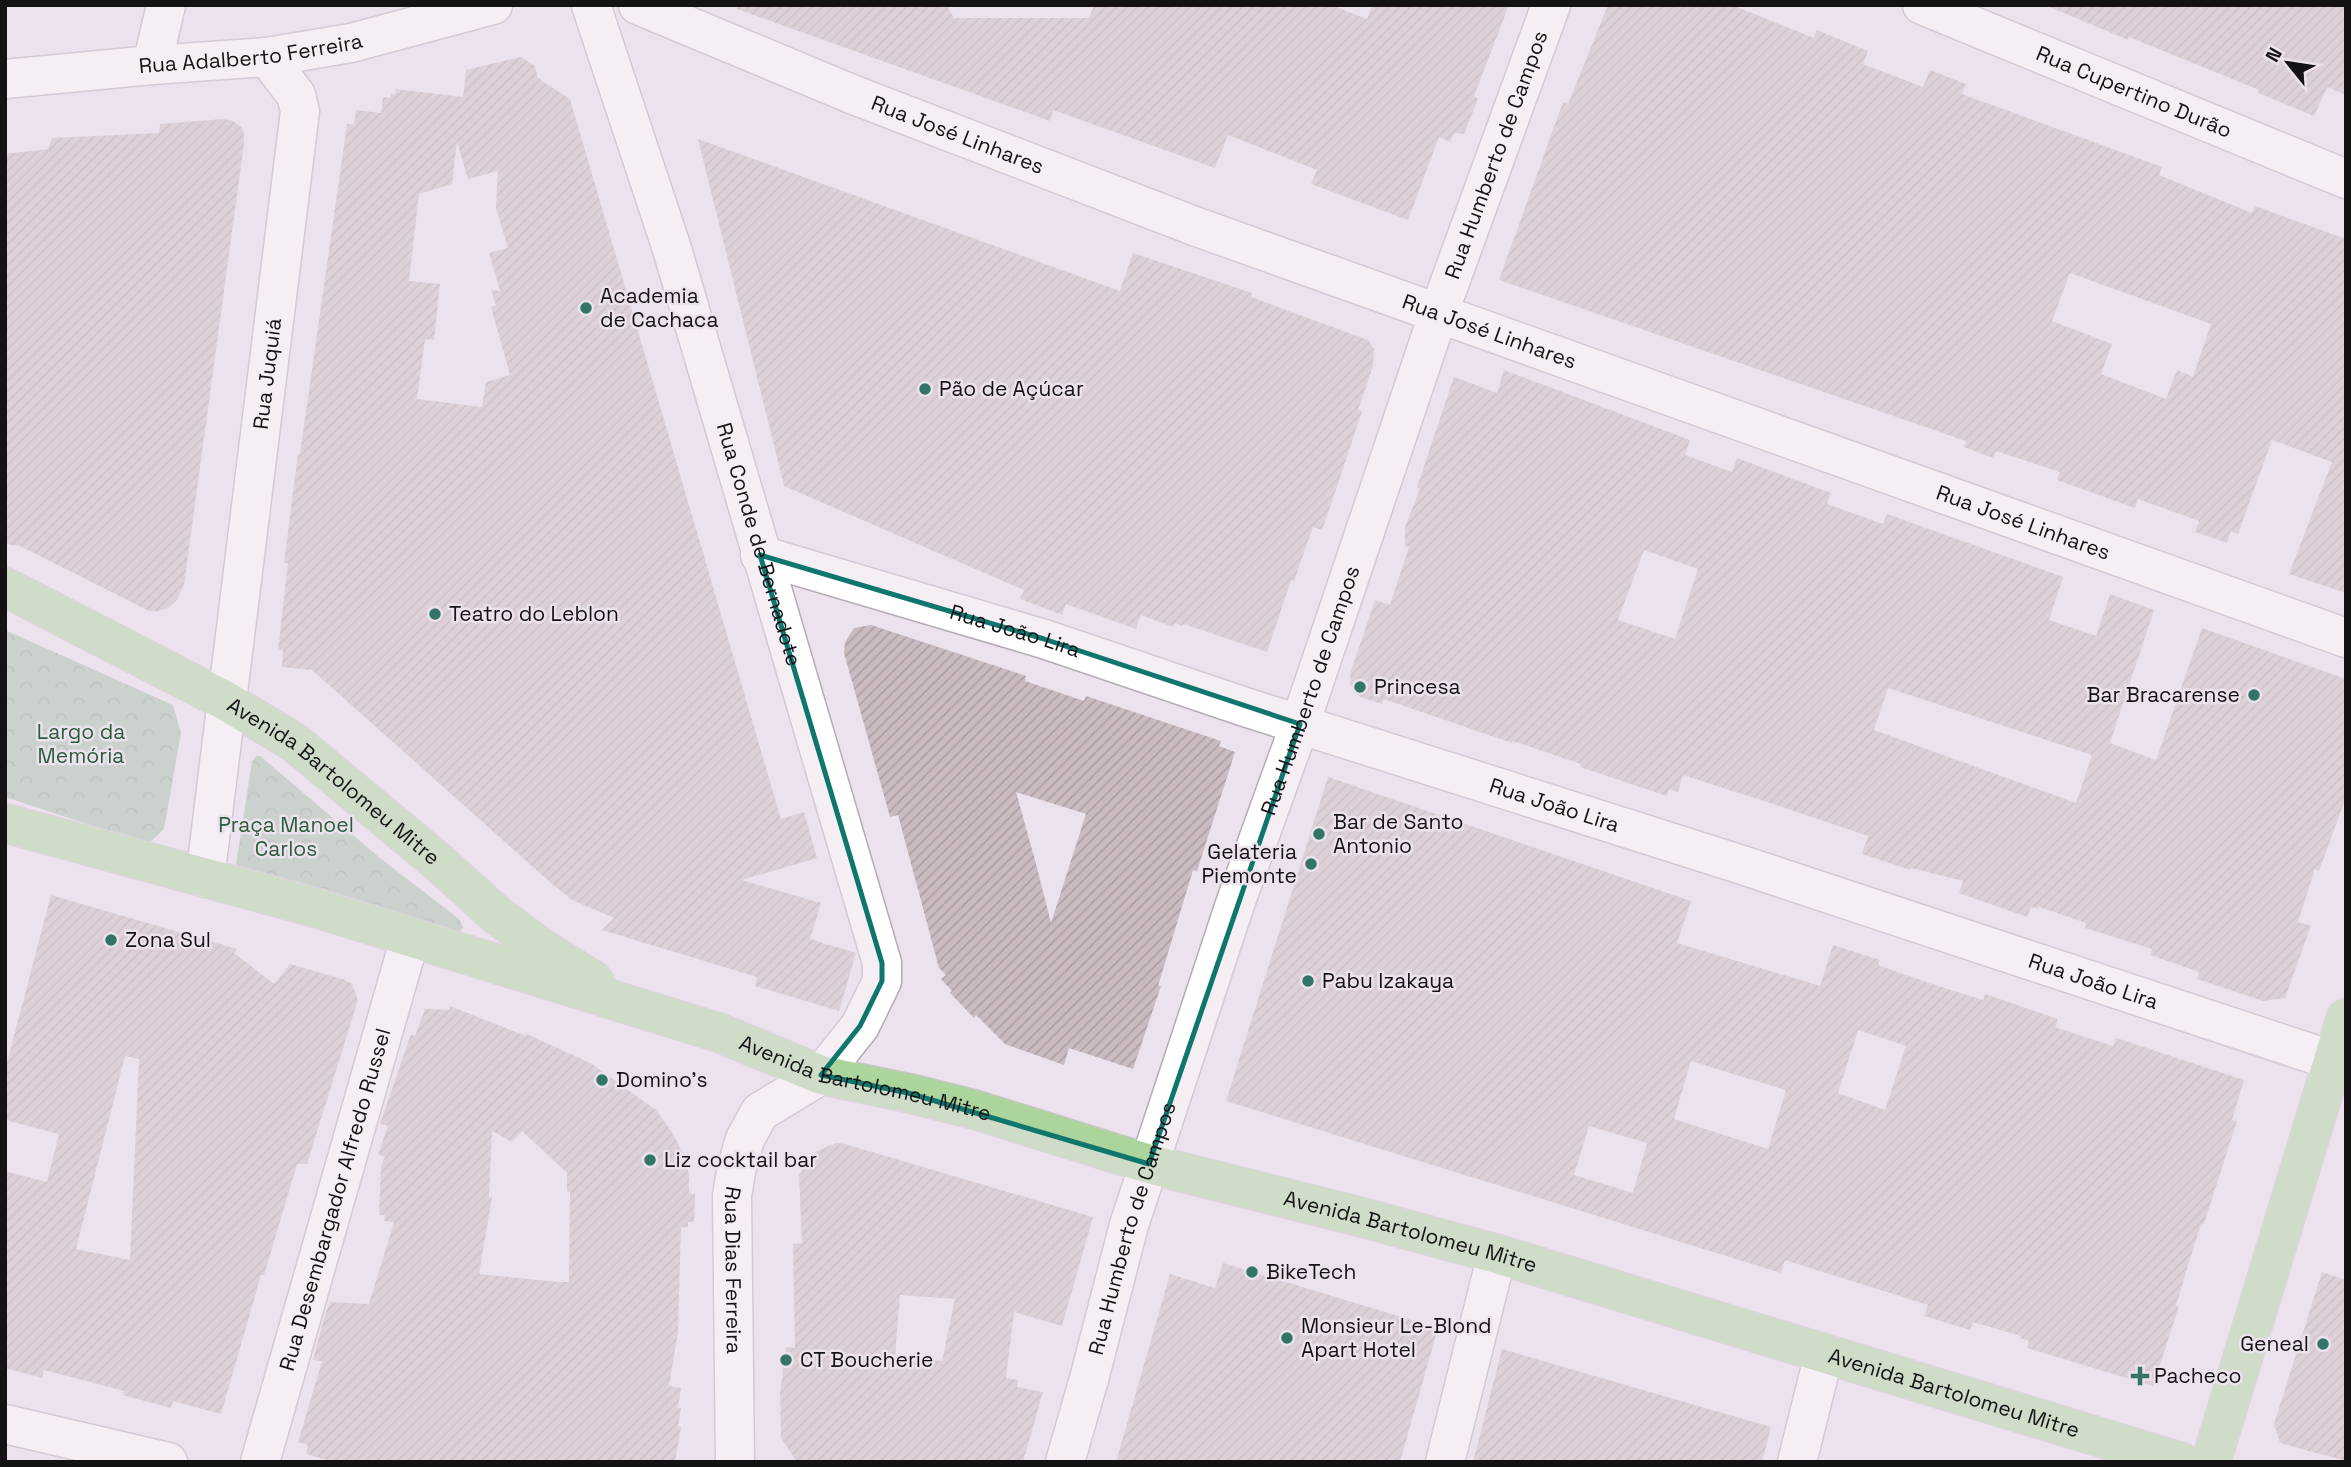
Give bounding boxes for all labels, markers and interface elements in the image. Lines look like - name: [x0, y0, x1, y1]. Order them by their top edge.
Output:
- street label: Rua Adalberto Ferreira: [137, 26, 365, 79]
- street label: Rua Humberto de Campos: [1438, 27, 1554, 283]
- north arrow: [2253, 28, 2323, 98]
- street label: Rua Cupertino Durão: [2032, 39, 2236, 144]
- text: N: [2260, 43, 2288, 67]
- street label: Rua José Linhares: [868, 89, 1048, 180]
- place label: Academia de Cachaca: [600, 282, 718, 333]
- street label: Rua José Linhares: [1399, 288, 1580, 375]
- marker: Academia de Cachaca: [578, 300, 594, 316]
- street label: Rua Juquiá: [247, 317, 287, 431]
- place label: Pão de Açúcar: [939, 375, 1084, 402]
- marker: Pão de Açúcar: [917, 381, 933, 397]
- street label: Rua Conde de Bernadote: [711, 419, 808, 669]
- street label: Rua José Linhares: [1933, 479, 2114, 566]
- street label: Rua Humberto de Campos: [1254, 562, 1365, 819]
- street label: Rua João Lira: [947, 598, 1084, 663]
- place label: Teatro do Leblon: [449, 600, 619, 627]
- marker: Teatro do Leblon: [427, 606, 443, 622]
- place label: Princesa: [1374, 673, 1461, 700]
- marker: Princesa: [1352, 679, 1368, 695]
- place label: Bar Bracarense: [2087, 681, 2240, 708]
- marker: Bar Bracarense: [2246, 687, 2262, 703]
- street label: Avenida Bartolomeu Mitre: [222, 691, 446, 871]
- park label: Largo da Memória: [37, 718, 125, 769]
- street label: Rua João Lira: [1486, 772, 1623, 838]
- place label: Bar de Santo Antonio: [1333, 808, 1463, 859]
- park label: Praça Manoel Carlos: [218, 811, 354, 862]
- marker: Bar de Santo Antonio: [1311, 826, 1327, 842]
- place label: Gelateria Piemonte: [1201, 838, 1297, 889]
- marker: Gelateria Piemonte: [1303, 856, 1319, 872]
- place label: Zona Sul: [125, 926, 211, 953]
- marker: Zona Sul: [103, 932, 119, 948]
- street label: Rua João Lira: [2025, 947, 2162, 1015]
- place label: Pabu Izakaya: [1322, 967, 1454, 994]
- marker: Pabu Izakaya: [1300, 973, 1316, 989]
- street label: Rua Desembargador Alfredo Russel: [273, 1025, 396, 1374]
- street label: Avenida Bartolomeu Mitre: [735, 1029, 995, 1127]
- place label: Domino's: [616, 1066, 708, 1093]
- marker: Domino's: [594, 1072, 610, 1088]
- street label: Rua Humberto de Campos: [1082, 1098, 1182, 1358]
- place label: Liz cocktail bar: [664, 1146, 817, 1173]
- marker: Liz cocktail bar: [642, 1152, 658, 1168]
- street label: Rua Dias Ferreira: [718, 1184, 748, 1354]
- street label: Avenida Bartolomeu Mitre: [1281, 1184, 1541, 1278]
- place label: BikeTech: [1266, 1258, 1356, 1285]
- marker: BikeTech: [1244, 1264, 1260, 1280]
- place label: Monsieur Le-Blond Apart Hotel: [1301, 1312, 1492, 1363]
- marker: Monsieur Le-Blond Apart Hotel: [1279, 1330, 1295, 1346]
- place label: Geneal: [2240, 1330, 2309, 1357]
- marker: Geneal: [2315, 1336, 2331, 1352]
- street label: Avenida Bartolomeu Mitre: [1825, 1342, 2083, 1443]
- place label: CT Boucherie: [800, 1346, 933, 1373]
- marker: CT Boucherie: [778, 1352, 794, 1368]
- place label: Pacheco: [2154, 1362, 2242, 1389]
- marker: Pacheco: [2132, 1368, 2148, 1384]

